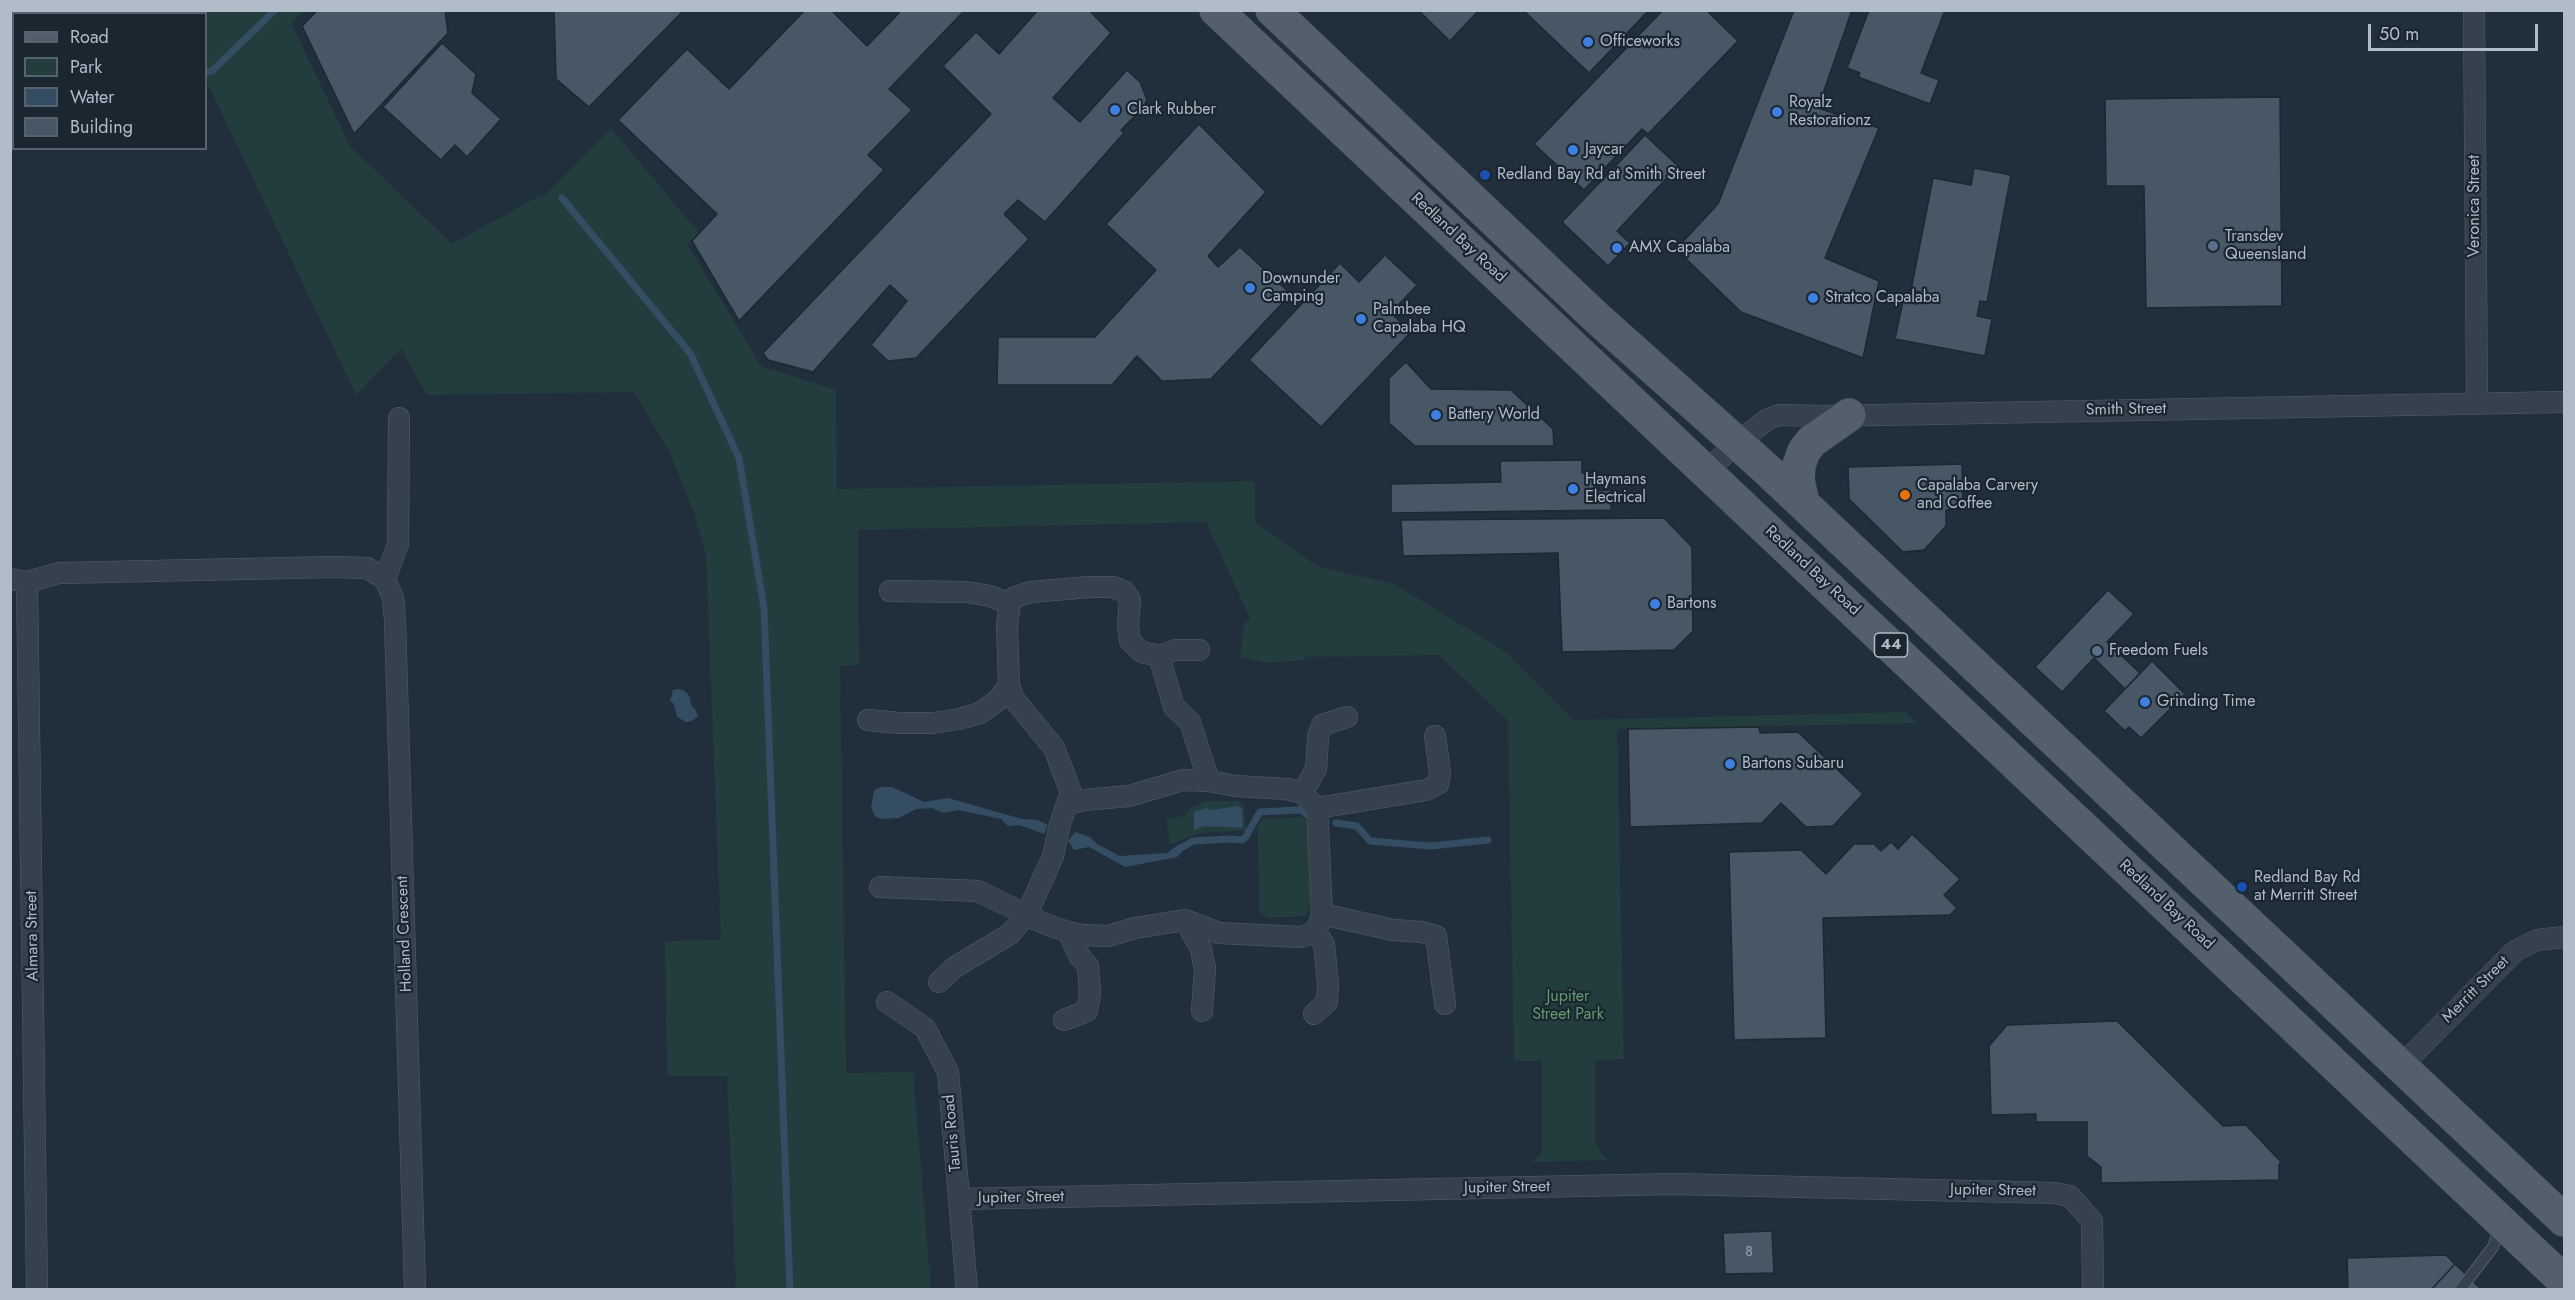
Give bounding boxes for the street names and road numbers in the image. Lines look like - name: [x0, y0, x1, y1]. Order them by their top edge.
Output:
- street label: Veronica Street: [2465, 155, 2485, 257]
- street label: Redland Bay Road: [1407, 189, 1509, 287]
- street label: Smith Street: [2086, 400, 2166, 420]
- street label: Redland Bay Road: [1761, 522, 1863, 620]
- road number: 44: [1874, 633, 1908, 657]
- street label: Redland Bay Road: [2115, 856, 2217, 954]
- street label: Holland Crescent: [393, 875, 417, 993]
- street label: Almara Street: [23, 891, 43, 981]
- street label: Merritt Street: [2438, 952, 2514, 1028]
- street label: Tauris Road: [940, 1094, 966, 1172]
- street label: Jupiter Street: [1464, 1178, 1550, 1198]
- street label: Jupiter Street: [1950, 1181, 2036, 1201]
- street label: Jupiter Street: [978, 1188, 1064, 1208]

